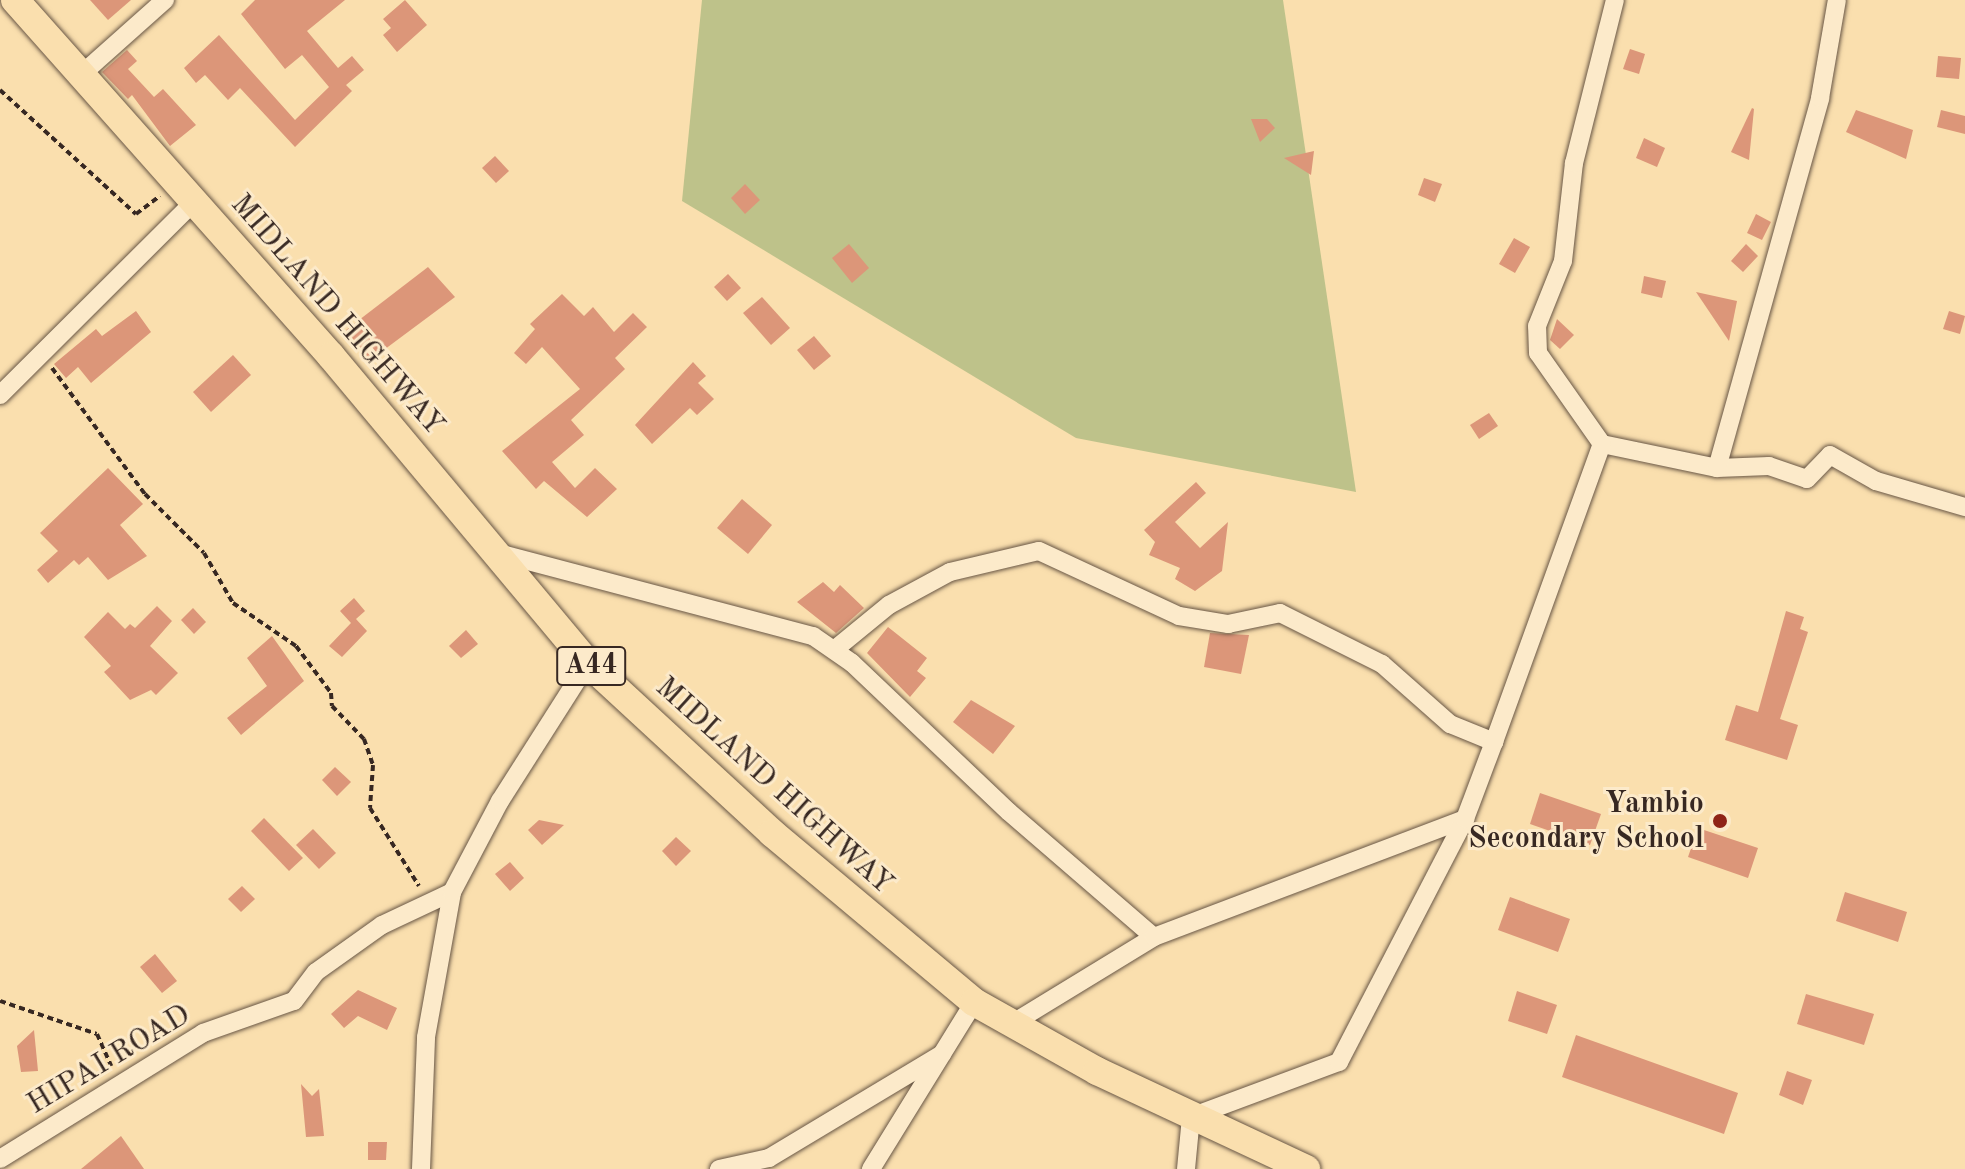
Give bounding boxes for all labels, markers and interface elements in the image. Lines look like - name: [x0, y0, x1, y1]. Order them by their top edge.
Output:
- street label: MIDLAND HIGHWAY: [222, 187, 452, 443]
- road number: A44: [555, 642, 627, 690]
- street label: MIDLAND HIGHWAY: [648, 670, 900, 902]
- place label: Yambio Secondary School: [1468, 786, 1704, 856]
- marker: Yambio Secondary School: [1711, 812, 1729, 830]
- street label: HIPAI ROAD: [21, 997, 197, 1123]

